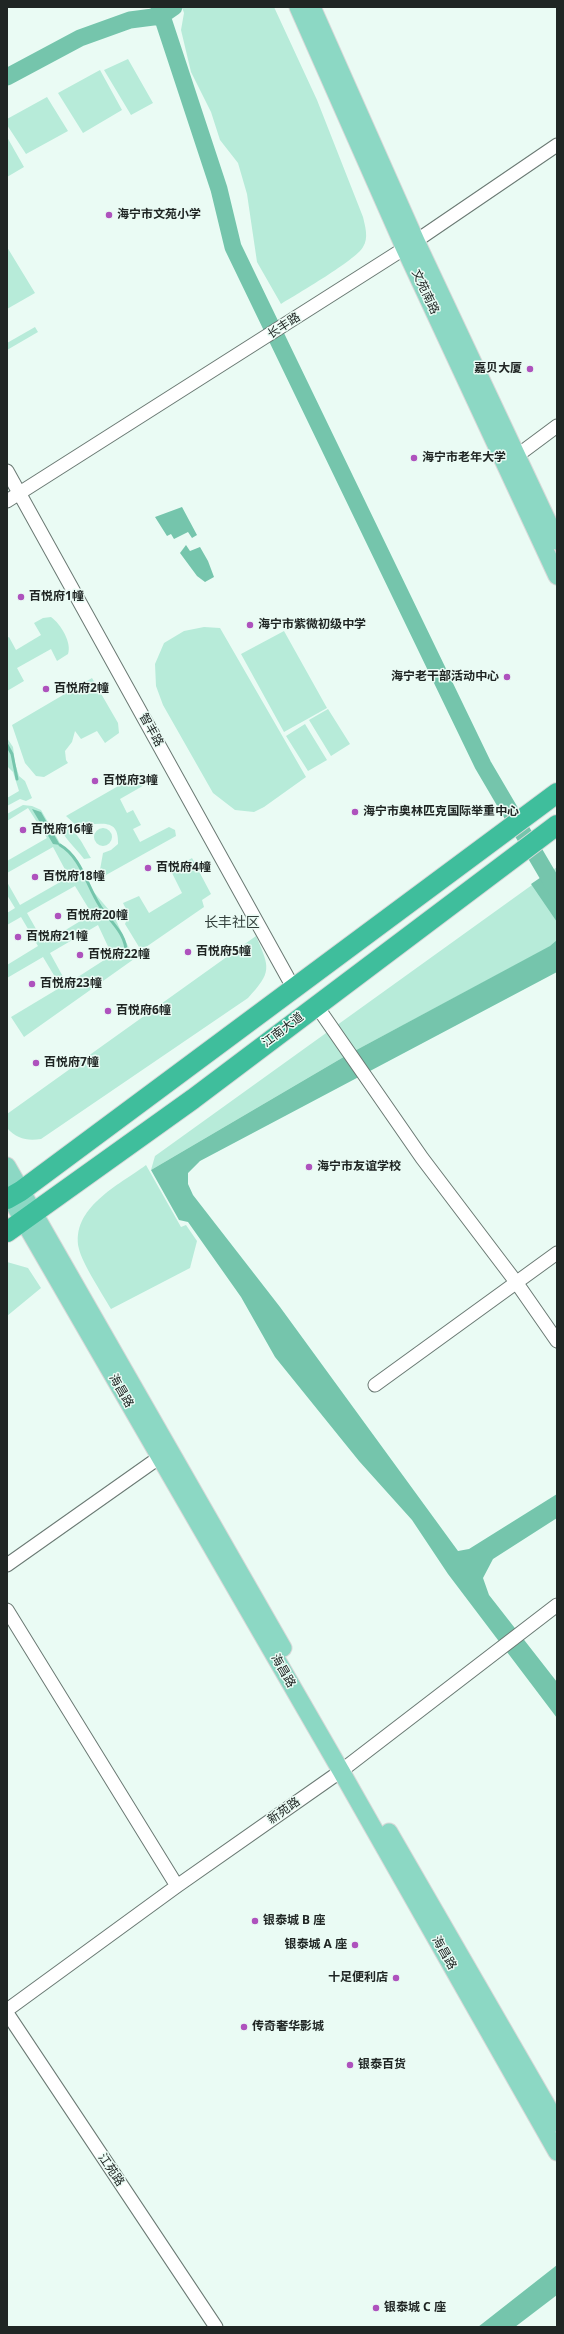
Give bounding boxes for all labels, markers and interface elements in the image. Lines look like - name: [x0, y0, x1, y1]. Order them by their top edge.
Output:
- place label: 海宁市文苑小学: [117, 208, 201, 222]
- marker: 海宁市文苑小学: [104, 210, 114, 220]
- street label: 文苑南路: [408, 267, 442, 317]
- street label: 长丰路: [265, 310, 303, 342]
- place label: 嘉贝大厦: [474, 362, 522, 376]
- marker: 嘉贝大厦: [525, 364, 535, 374]
- place label: 海宁市老年大学: [422, 451, 506, 465]
- marker: 海宁市老年大学: [409, 453, 419, 463]
- place label: 百悦府1幢: [29, 590, 84, 604]
- marker: 百悦府1幢: [16, 592, 26, 602]
- place label: 海宁市紫微初级中学: [258, 618, 366, 632]
- marker: 海宁市紫微初级中学: [245, 620, 255, 630]
- place label: 海宁老干部活动中心: [391, 670, 499, 684]
- marker: 海宁老干部活动中心: [502, 672, 512, 682]
- place label: 百悦府2幢: [54, 682, 109, 696]
- marker: 百悦府2幢: [41, 684, 51, 694]
- street label: 智丰路: [136, 711, 166, 749]
- place label: 百悦府3幢: [103, 774, 158, 788]
- marker: 百悦府3幢: [90, 776, 100, 786]
- place label: 海宁市奥林匹克国际举重中心: [363, 805, 519, 819]
- marker: 海宁市奥林匹克国际举重中心: [350, 807, 360, 817]
- place label: 百悦府16幢: [31, 823, 93, 837]
- marker: 百悦府16幢: [18, 825, 28, 835]
- place label: 百悦府4幢: [156, 861, 211, 875]
- marker: 百悦府4幢: [143, 863, 153, 873]
- place label: 百悦府18幢: [43, 870, 105, 884]
- marker: 百悦府18幢: [30, 872, 40, 882]
- place label: 百悦府20幢: [66, 909, 128, 923]
- marker: 百悦府20幢: [53, 911, 63, 921]
- district label: 长丰社区: [204, 915, 260, 931]
- place label: 百悦府21幢: [26, 930, 88, 944]
- marker: 百悦府21幢: [13, 932, 23, 942]
- place label: 百悦府5幢: [196, 945, 251, 959]
- marker: 百悦府5幢: [183, 947, 193, 957]
- place label: 百悦府22幢: [88, 948, 150, 962]
- marker: 百悦府22幢: [75, 950, 85, 960]
- place label: 百悦府23幢: [40, 977, 102, 991]
- marker: 百悦府23幢: [27, 979, 37, 989]
- place label: 百悦府6幢: [116, 1004, 171, 1018]
- marker: 百悦府6幢: [103, 1006, 113, 1016]
- street label: 江南大道: [259, 1010, 307, 1050]
- place label: 百悦府7幢: [44, 1056, 99, 1070]
- marker: 百悦府7幢: [31, 1058, 41, 1068]
- place label: 海宁市友谊学校: [317, 1160, 401, 1174]
- marker: 海宁市友谊学校: [304, 1162, 314, 1172]
- street label: 海昌路: [106, 1372, 136, 1410]
- street label: 海昌路: [268, 1652, 298, 1690]
- street label: 新苑路: [265, 1795, 303, 1827]
- place label: 银泰城 B 座: [263, 1914, 325, 1928]
- marker: 银泰城 B 座: [250, 1916, 260, 1926]
- street label: 海昌路: [429, 1934, 459, 1972]
- place label: 银泰城 A 座: [284, 1938, 347, 1952]
- marker: 银泰城 A 座: [350, 1940, 360, 1950]
- place label: 十足便利店: [328, 1971, 388, 1985]
- marker: 十足便利店: [391, 1973, 401, 1983]
- place label: 传奇奢华影城: [252, 2020, 324, 2034]
- marker: 传奇奢华影城: [239, 2022, 249, 2032]
- place label: 银泰百货: [358, 2058, 406, 2072]
- marker: 银泰百货: [345, 2060, 355, 2070]
- street label: 江苑路: [95, 2151, 127, 2189]
- place label: 银泰城 C 座: [384, 2301, 446, 2315]
- marker: 银泰城 C 座: [371, 2303, 381, 2313]

